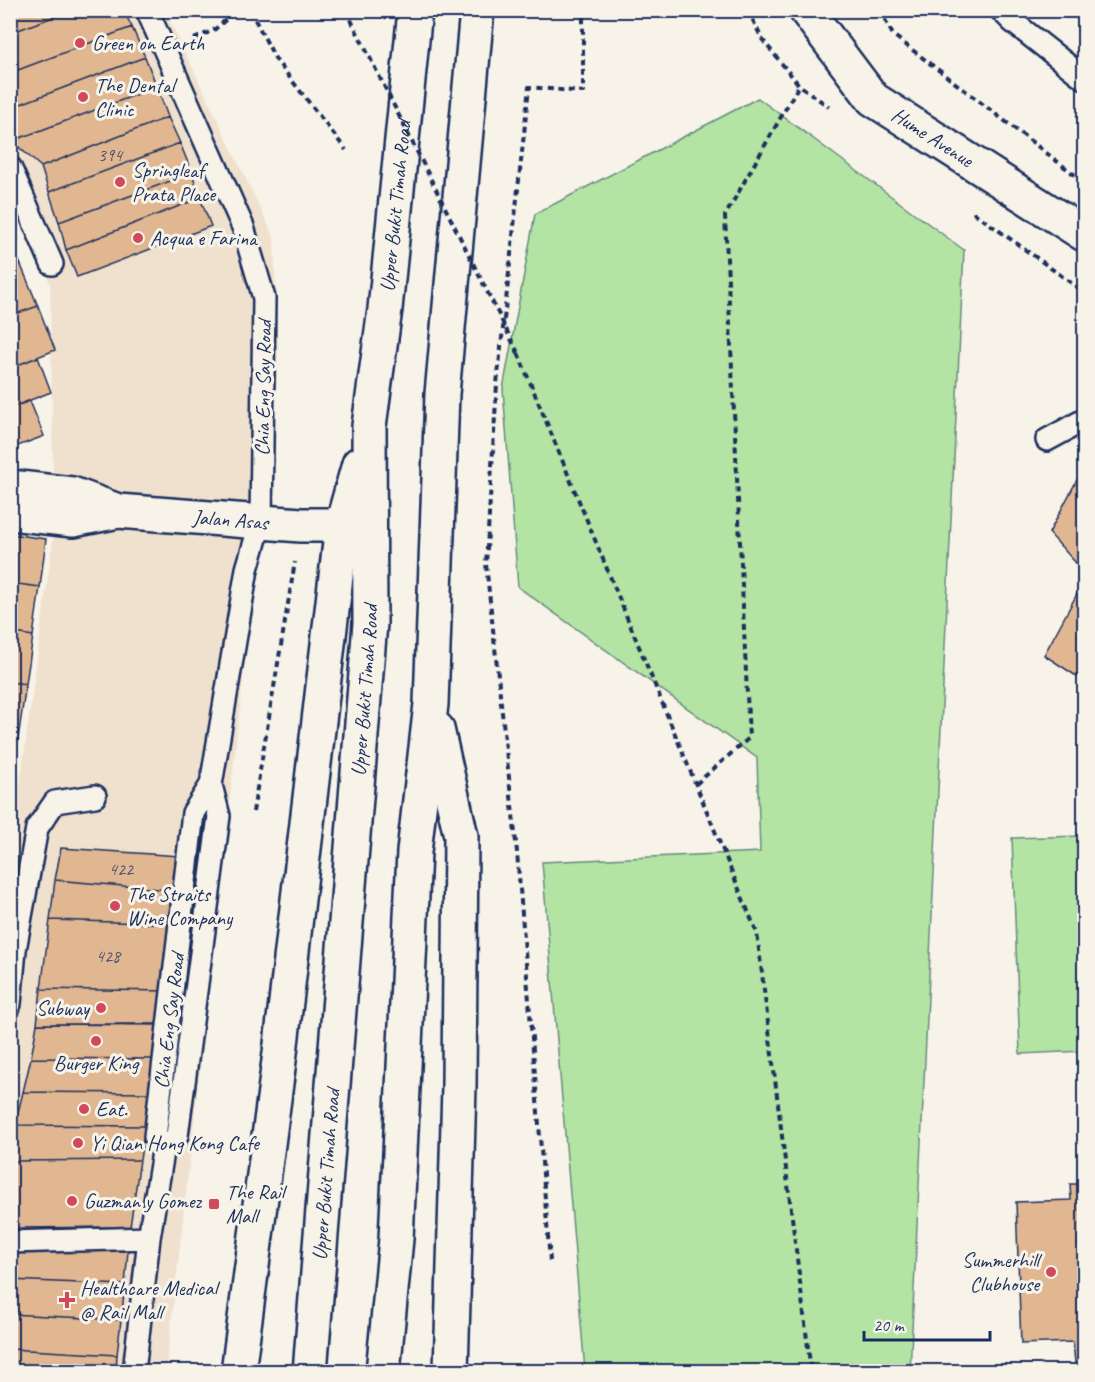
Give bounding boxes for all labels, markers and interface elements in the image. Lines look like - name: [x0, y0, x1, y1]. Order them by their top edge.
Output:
- place label: Green on Earth: [92, 30, 205, 56]
- marker: Green on Earth: [73, 36, 87, 50]
- place label: The Dental Clinic: [95, 72, 178, 122]
- marker: The Dental Clinic: [76, 90, 90, 104]
- street label: Hume Avenue: [887, 101, 979, 173]
- street label: Upper Bukit Timah Road: [374, 116, 417, 293]
- house number: 394: [98, 144, 124, 166]
- place label: Springleaf Prata Place: [132, 157, 217, 207]
- marker: Springleaf Prata Place: [113, 175, 127, 189]
- place label: Acqua e Farina: [150, 225, 259, 251]
- marker: Acqua e Farina: [131, 231, 145, 245]
- street label: Chia Eng Say Road: [249, 316, 277, 456]
- street label: Jalan Asas: [191, 504, 271, 536]
- street label: Upper Bukit Timah Road: [345, 601, 383, 777]
- house number: 422: [109, 858, 135, 880]
- place label: The Straits Wine Company: [127, 881, 234, 931]
- marker: The Straits Wine Company: [108, 899, 122, 913]
- house number: 428: [96, 945, 122, 967]
- street label: Chia Eng Say Road: [148, 948, 191, 1090]
- place label: Subway: [36, 995, 91, 1021]
- marker: Subway: [94, 1001, 108, 1015]
- marker: Burger King: [89, 1034, 103, 1048]
- place label: Burger King: [54, 1050, 140, 1076]
- street label: Upper Bukit Timah Road: [306, 1084, 346, 1261]
- place label: Eat.: [96, 1096, 128, 1122]
- marker: Eat.: [77, 1102, 91, 1116]
- place label: Yi Qian Hong Kong Cafe: [90, 1130, 261, 1156]
- marker: Yi Qian Hong Kong Cafe: [71, 1136, 85, 1150]
- place label: The Rail Mall: [226, 1179, 287, 1229]
- place label: Guzman y Gomez: [84, 1188, 203, 1214]
- marker: Guzman y Gomez: [65, 1194, 79, 1208]
- marker: The Rail Mall: [207, 1197, 221, 1211]
- place label: Summerhill Clubhouse: [962, 1247, 1042, 1297]
- marker: Summerhill Clubhouse: [1044, 1265, 1058, 1279]
- place label: Healthcare Medical @ Rail Mall: [80, 1275, 220, 1325]
- marker: Healthcare Medical @ Rail Mall: [58, 1291, 76, 1309]
- scale bar: [864, 1304, 990, 1342]
- text: 20 m: [873, 1314, 906, 1336]

